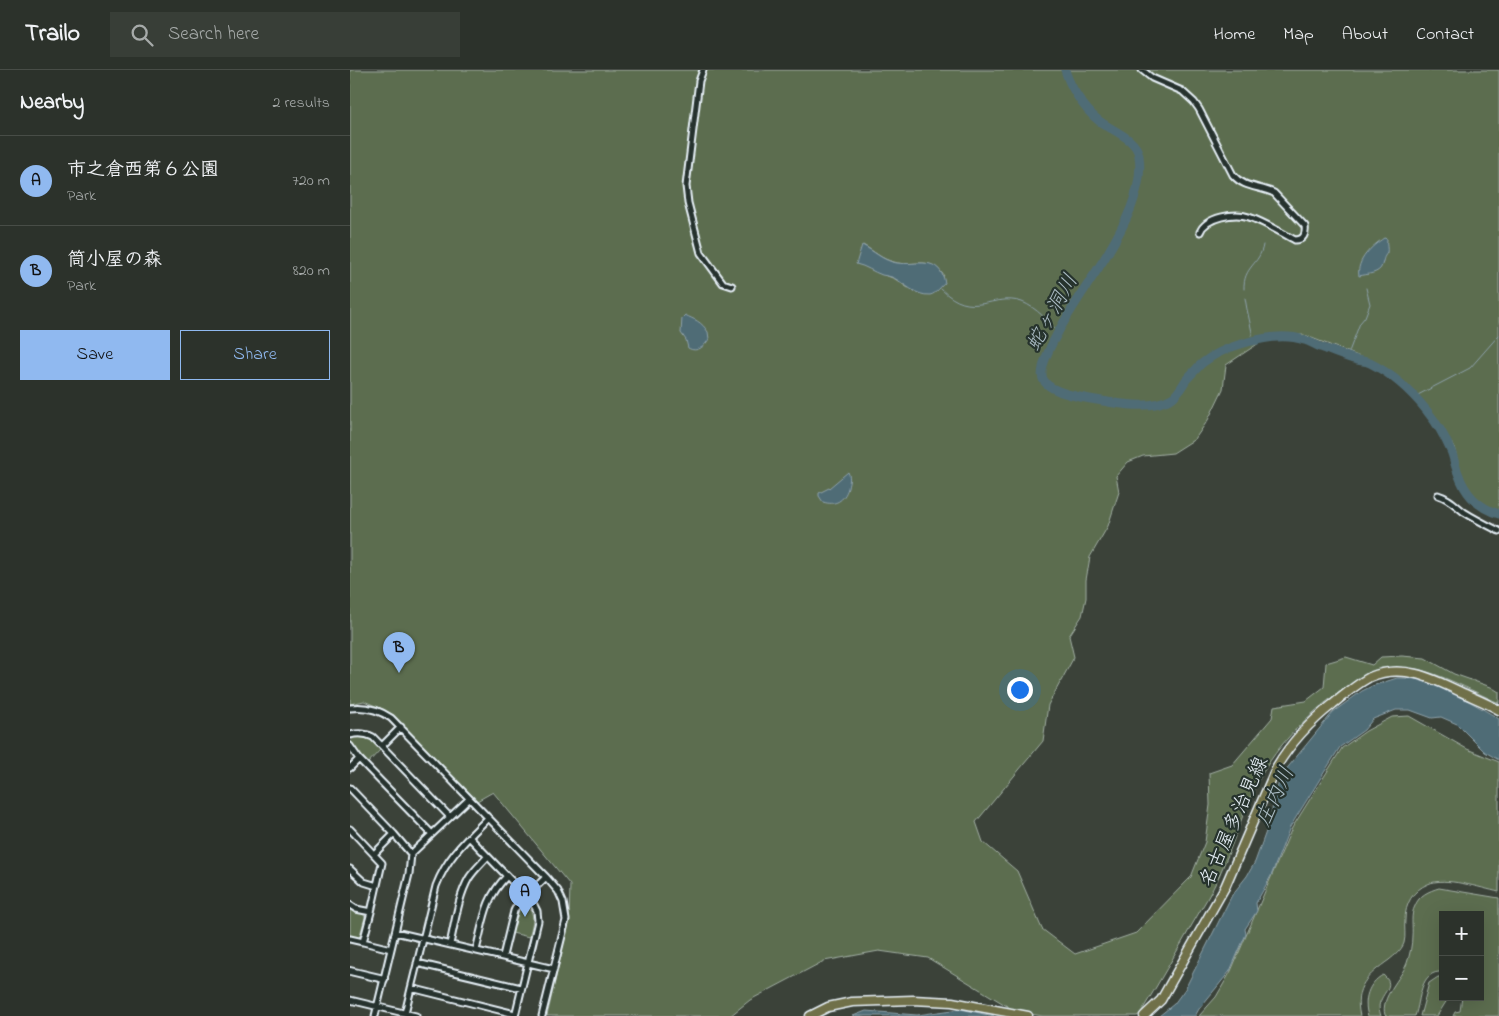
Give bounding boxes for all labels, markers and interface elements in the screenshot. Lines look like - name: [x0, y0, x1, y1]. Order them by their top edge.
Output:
- search box: [110, 12, 460, 57]
- text: Trailo: [25, 17, 80, 52]
- icon: search: [128, 21, 156, 49]
- text: Search here: [168, 21, 259, 48]
- text: Home: [1214, 22, 1255, 48]
- text: Map: [1283, 22, 1314, 48]
- text: About: [1342, 22, 1388, 48]
- text: Contact: [1416, 22, 1474, 48]
- text: Nearby: [20, 88, 84, 118]
- text: 2 results: [272, 91, 330, 115]
- text: 市之倉西第６公園: [67, 157, 219, 184]
- text: A: [31, 169, 41, 193]
- text: 720 m: [292, 169, 330, 193]
- text: Park: [67, 184, 96, 208]
- text: 筒小屋の森: [67, 247, 162, 274]
- text: B: [31, 259, 41, 283]
- text: 820 m: [293, 259, 330, 283]
- water label: 蛇ヶ洞川: [1020, 269, 1086, 357]
- text: Park: [67, 274, 96, 298]
- button: Save: [20, 330, 170, 380]
- button: Share: [180, 330, 330, 380]
- pin: B: [383, 632, 415, 673]
- your location: [1007, 677, 1033, 703]
- street label: 名古屋多治見線: [1193, 752, 1277, 892]
- water label: 庄内川: [1249, 762, 1303, 832]
- pin: A: [509, 876, 541, 917]
- map controls: [1439, 911, 1484, 1001]
- button: +: [1439, 911, 1484, 956]
- button: −: [1439, 956, 1484, 1001]

